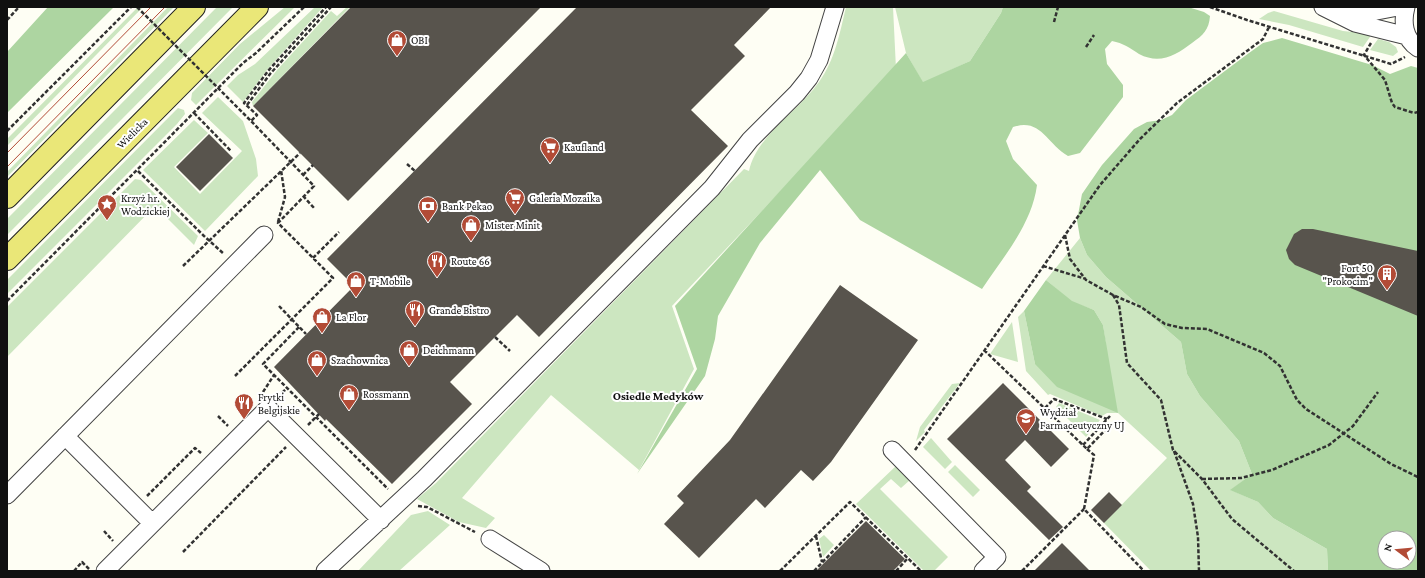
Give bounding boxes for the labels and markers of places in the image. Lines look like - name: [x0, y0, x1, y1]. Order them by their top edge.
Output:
- shop icon: OBI: [386, 29, 408, 57]
- place label: OBI: [411, 34, 428, 46]
- supermarket icon: Kaufland: [539, 136, 561, 164]
- place label: Kaufland: [564, 141, 604, 153]
- supermarket icon: Galeria Mozaika: [504, 187, 526, 215]
- place label: Krzyż hr. Wodzickiej: [121, 192, 170, 218]
- place label: Galeria Mozaika: [529, 192, 600, 204]
- place icon: Krzyż hr. Wodzickiej: [96, 193, 118, 221]
- bank icon: Bank Pekao: [417, 195, 439, 223]
- place label: Bank Pekao: [442, 200, 493, 212]
- shop icon: Mister Minit: [460, 214, 482, 242]
- place label: Mister Minit: [485, 219, 540, 231]
- restaurant icon: Route 66: [426, 250, 448, 278]
- place label: Route 66: [451, 255, 490, 267]
- place label: Fort 50 "Prokocim": [1322, 262, 1373, 287]
- building icon: Fort 50 "Prokocim": [1376, 263, 1398, 291]
- shop icon: T-Mobile: [345, 270, 367, 298]
- place label: T-Mobile: [370, 275, 411, 287]
- restaurant icon: Grande Bistro: [404, 299, 426, 327]
- place label: Grande Bistro: [429, 304, 490, 316]
- shop icon: La Flor: [311, 306, 333, 334]
- place label: La Flor: [336, 311, 366, 323]
- shop icon: Deichmann: [398, 339, 420, 367]
- place label: Deichmann: [423, 344, 474, 356]
- shop icon: Szachownica: [306, 349, 328, 377]
- place label: Szachownica: [331, 354, 388, 366]
- shop icon: Rossmann: [338, 383, 360, 411]
- place label: Rossmann: [363, 388, 409, 400]
- place label: Frytki Belgijskie: [258, 391, 300, 417]
- restaurant icon: Frytki Belgijskie: [233, 392, 255, 420]
- place label: Wydział Farmaceutyczny UJ: [1040, 406, 1125, 432]
- school or university icon: Wydział Farmaceutyczny UJ: [1015, 407, 1037, 435]

